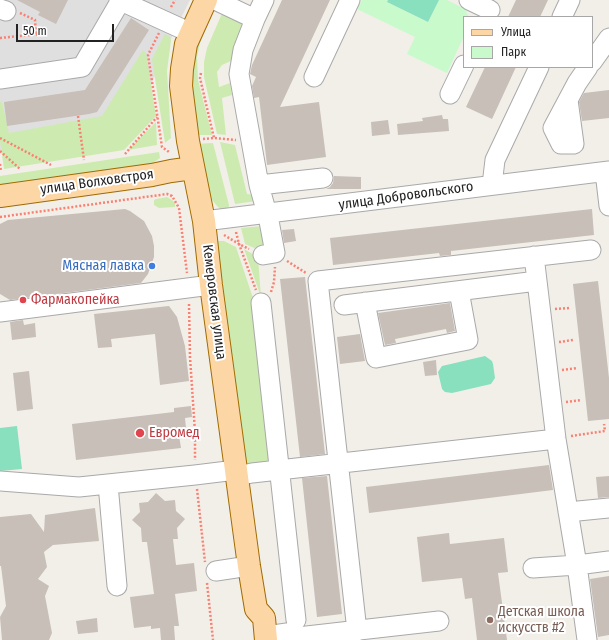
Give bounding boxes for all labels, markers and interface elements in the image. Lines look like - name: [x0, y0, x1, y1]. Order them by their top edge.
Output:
- scale bar: [18, 16, 116, 42]
- legend: [463, 16, 593, 68]
- text: 50 m: [23, 24, 47, 38]
- text: Улица: [501, 25, 531, 39]
- text: Парк: [501, 45, 526, 59]
- street label: улица Волховстроя: [39, 166, 155, 198]
- street label: улица Добровольского: [338, 178, 474, 214]
- street label: Кемеровская улица: [199, 243, 229, 361]
- place label: Мясная лавка: [62, 258, 144, 274]
- marker: Мясная лавка: [147, 261, 157, 271]
- place label: Фармакопейка: [31, 292, 120, 308]
- marker: Фармакопейка: [18, 295, 28, 305]
- place label: Евромед: [149, 425, 200, 441]
- marker: Евромед: [134, 427, 146, 439]
- place label: Детская школа искусств #2: [498, 604, 585, 636]
- marker: Детская школа искусств #2: [485, 615, 495, 625]

